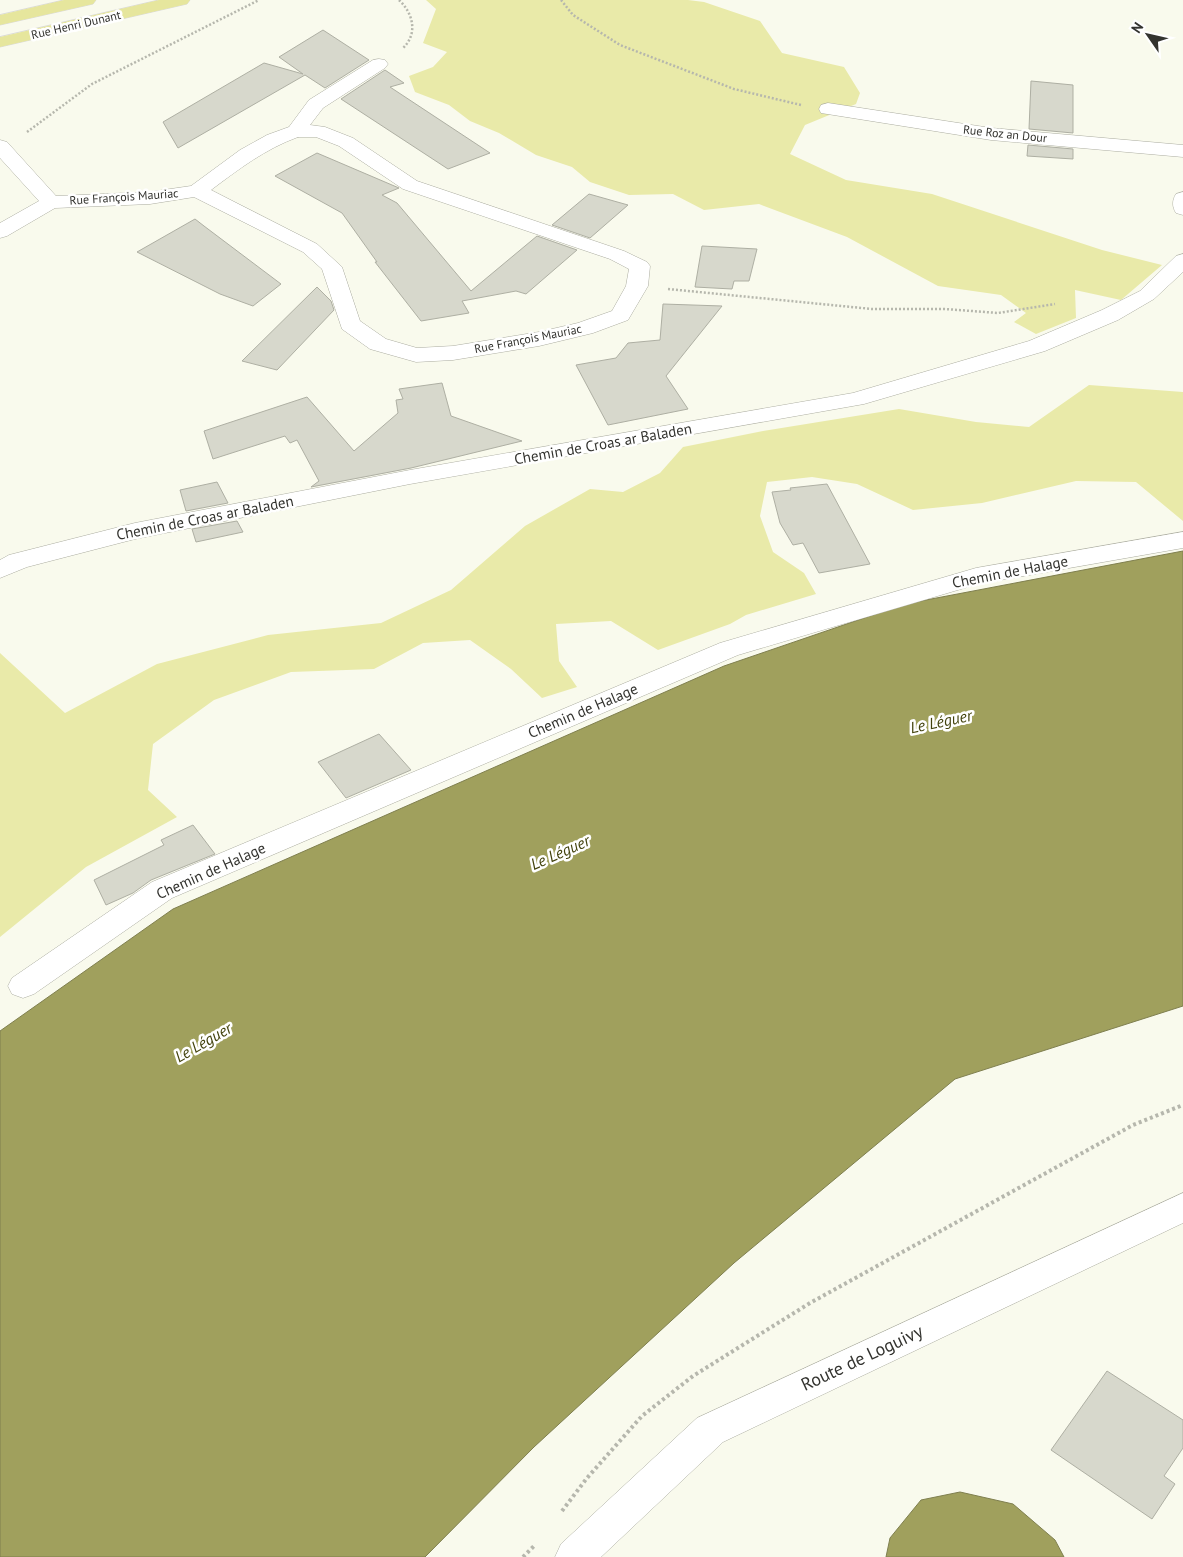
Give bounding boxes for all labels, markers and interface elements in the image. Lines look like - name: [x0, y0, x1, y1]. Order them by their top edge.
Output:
- street label: Rue Henri Dunant: [30, 7, 122, 42]
- north arrow: [1123, 10, 1173, 60]
- text: N: [1127, 19, 1147, 37]
- street label: Rue Roz an Dour: [962, 122, 1048, 145]
- street label: Rue François Mauriac: [69, 185, 180, 208]
- street label: Rue François Mauriac: [473, 321, 584, 356]
- street label: Chemin de Croas ar Baladen: [513, 419, 693, 469]
- street label: Chemin de Croas ar Baladen: [115, 491, 295, 544]
- street label: Chemin de Halage: [950, 551, 1069, 592]
- street label: Chemin de Halage: [525, 679, 641, 742]
- water label: Le Léguer: [908, 704, 975, 737]
- water label: Le Léguer: [527, 829, 594, 874]
- street label: Chemin de Halage: [153, 838, 268, 903]
- water label: Le Léguer: [171, 1017, 237, 1066]
- street label: Route de Loguivy: [797, 1319, 927, 1396]

